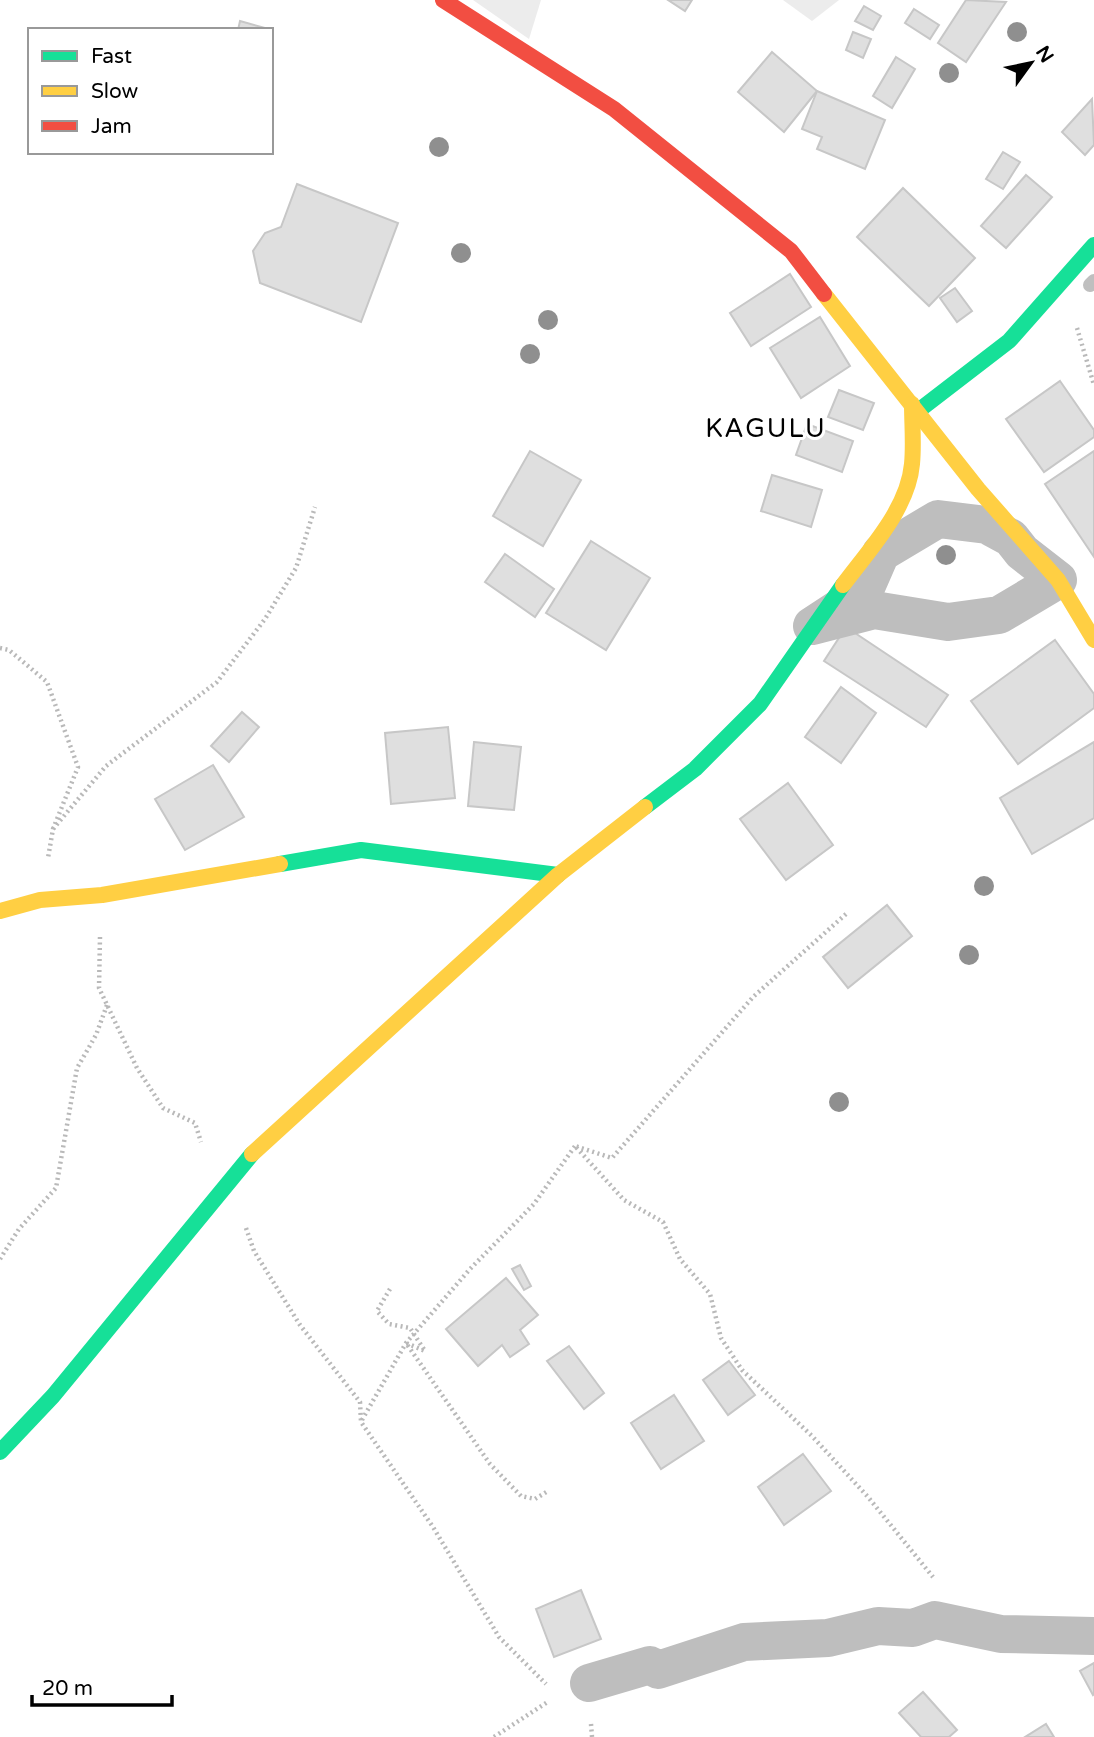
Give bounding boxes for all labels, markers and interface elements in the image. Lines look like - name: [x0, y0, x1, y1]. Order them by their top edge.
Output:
- legend: [28, 28, 273, 154]
- north arrow: [996, 28, 1066, 98]
- text: N: [1031, 42, 1058, 67]
- text: Fast: [91, 44, 132, 69]
- text: Slow: [91, 79, 139, 104]
- text: Jam: [91, 114, 132, 139]
- district label: KAGULU: [705, 413, 827, 444]
- scale bar: [32, 1664, 172, 1708]
- text: 20 m: [42, 1676, 93, 1701]

